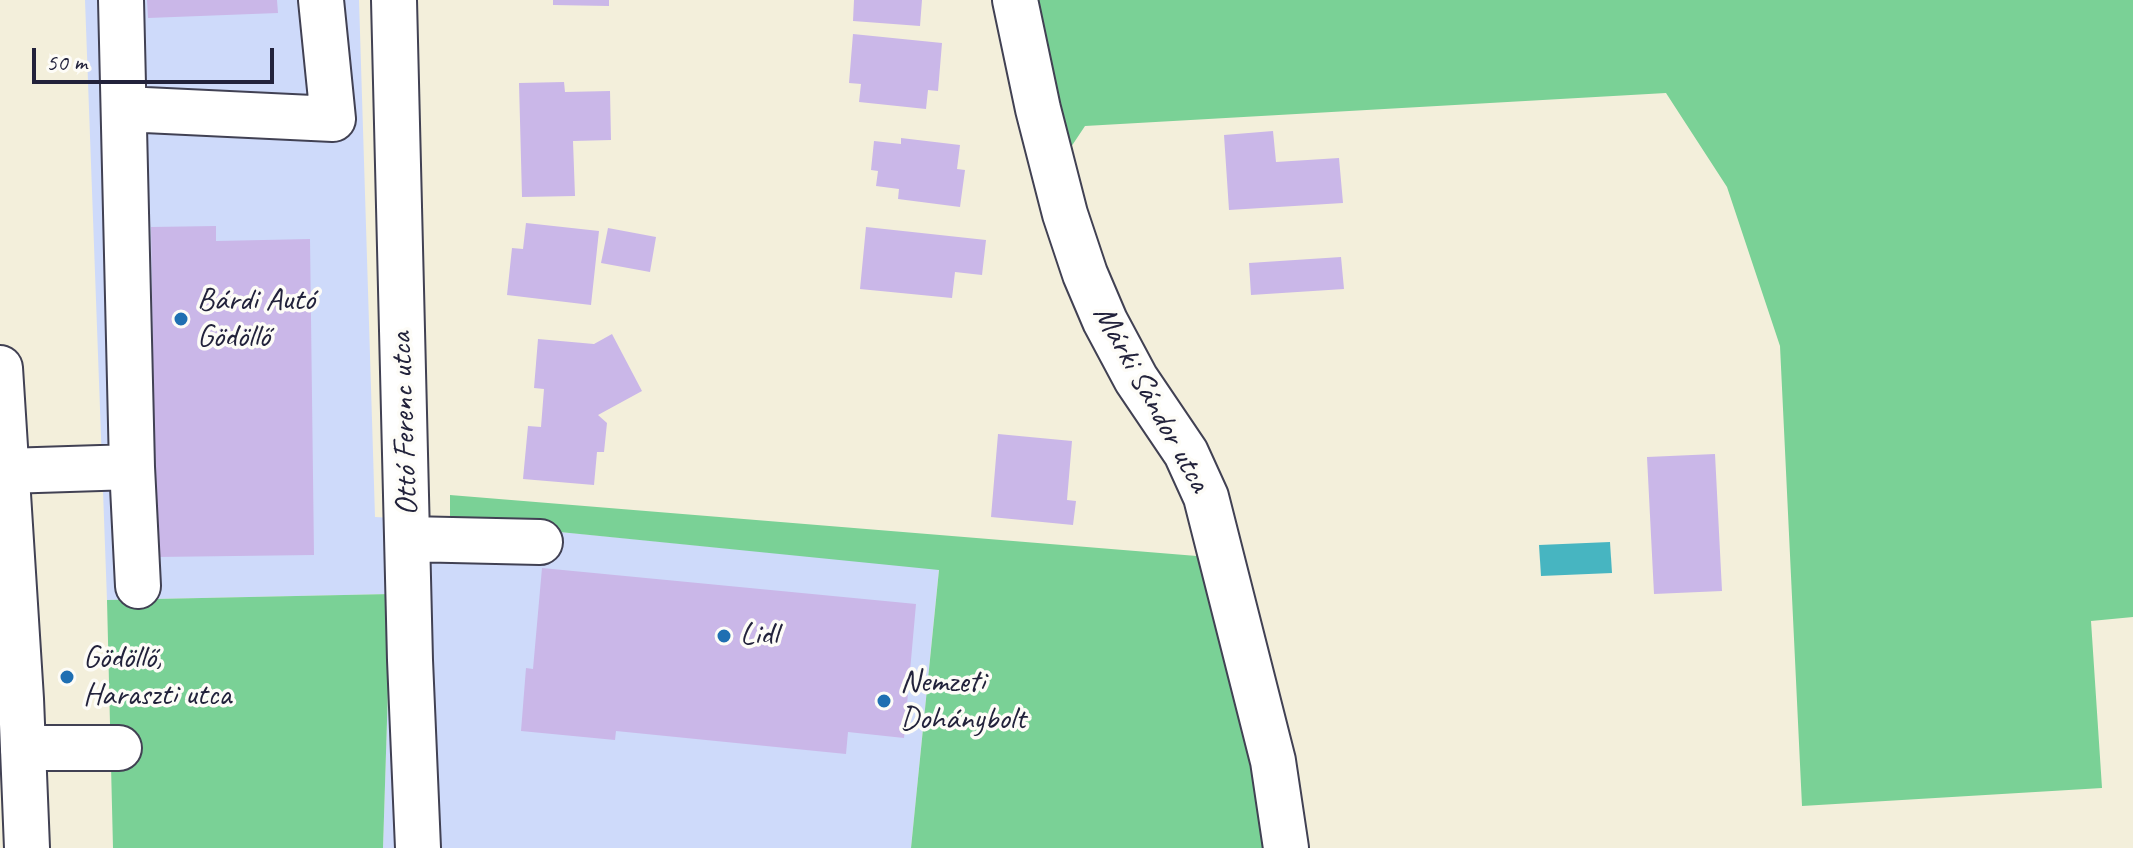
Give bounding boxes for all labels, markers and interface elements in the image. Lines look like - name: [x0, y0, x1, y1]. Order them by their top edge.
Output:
- scale bar: [36, 32, 278, 82]
- text: 50 m: [46, 47, 87, 77]
- place label: Bárdi Autó Gödöllő: [197, 282, 315, 357]
- street label: Márki Sándor utca: [1084, 299, 1218, 499]
- marker: Bárdi Autó Gödöllő: [172, 310, 190, 328]
- street label: Ottó Ferenc utca: [383, 332, 427, 516]
- place label: Lidl: [740, 617, 778, 655]
- marker: Lidl: [715, 627, 733, 645]
- place label: Gödöllő, Haraszti utca: [83, 640, 231, 715]
- place label: Nemzeti Dohánybolt: [900, 664, 1025, 739]
- marker: Gödöllő, Haraszti utca: [58, 668, 76, 686]
- marker: Nemzeti Dohánybolt: [875, 692, 893, 710]

